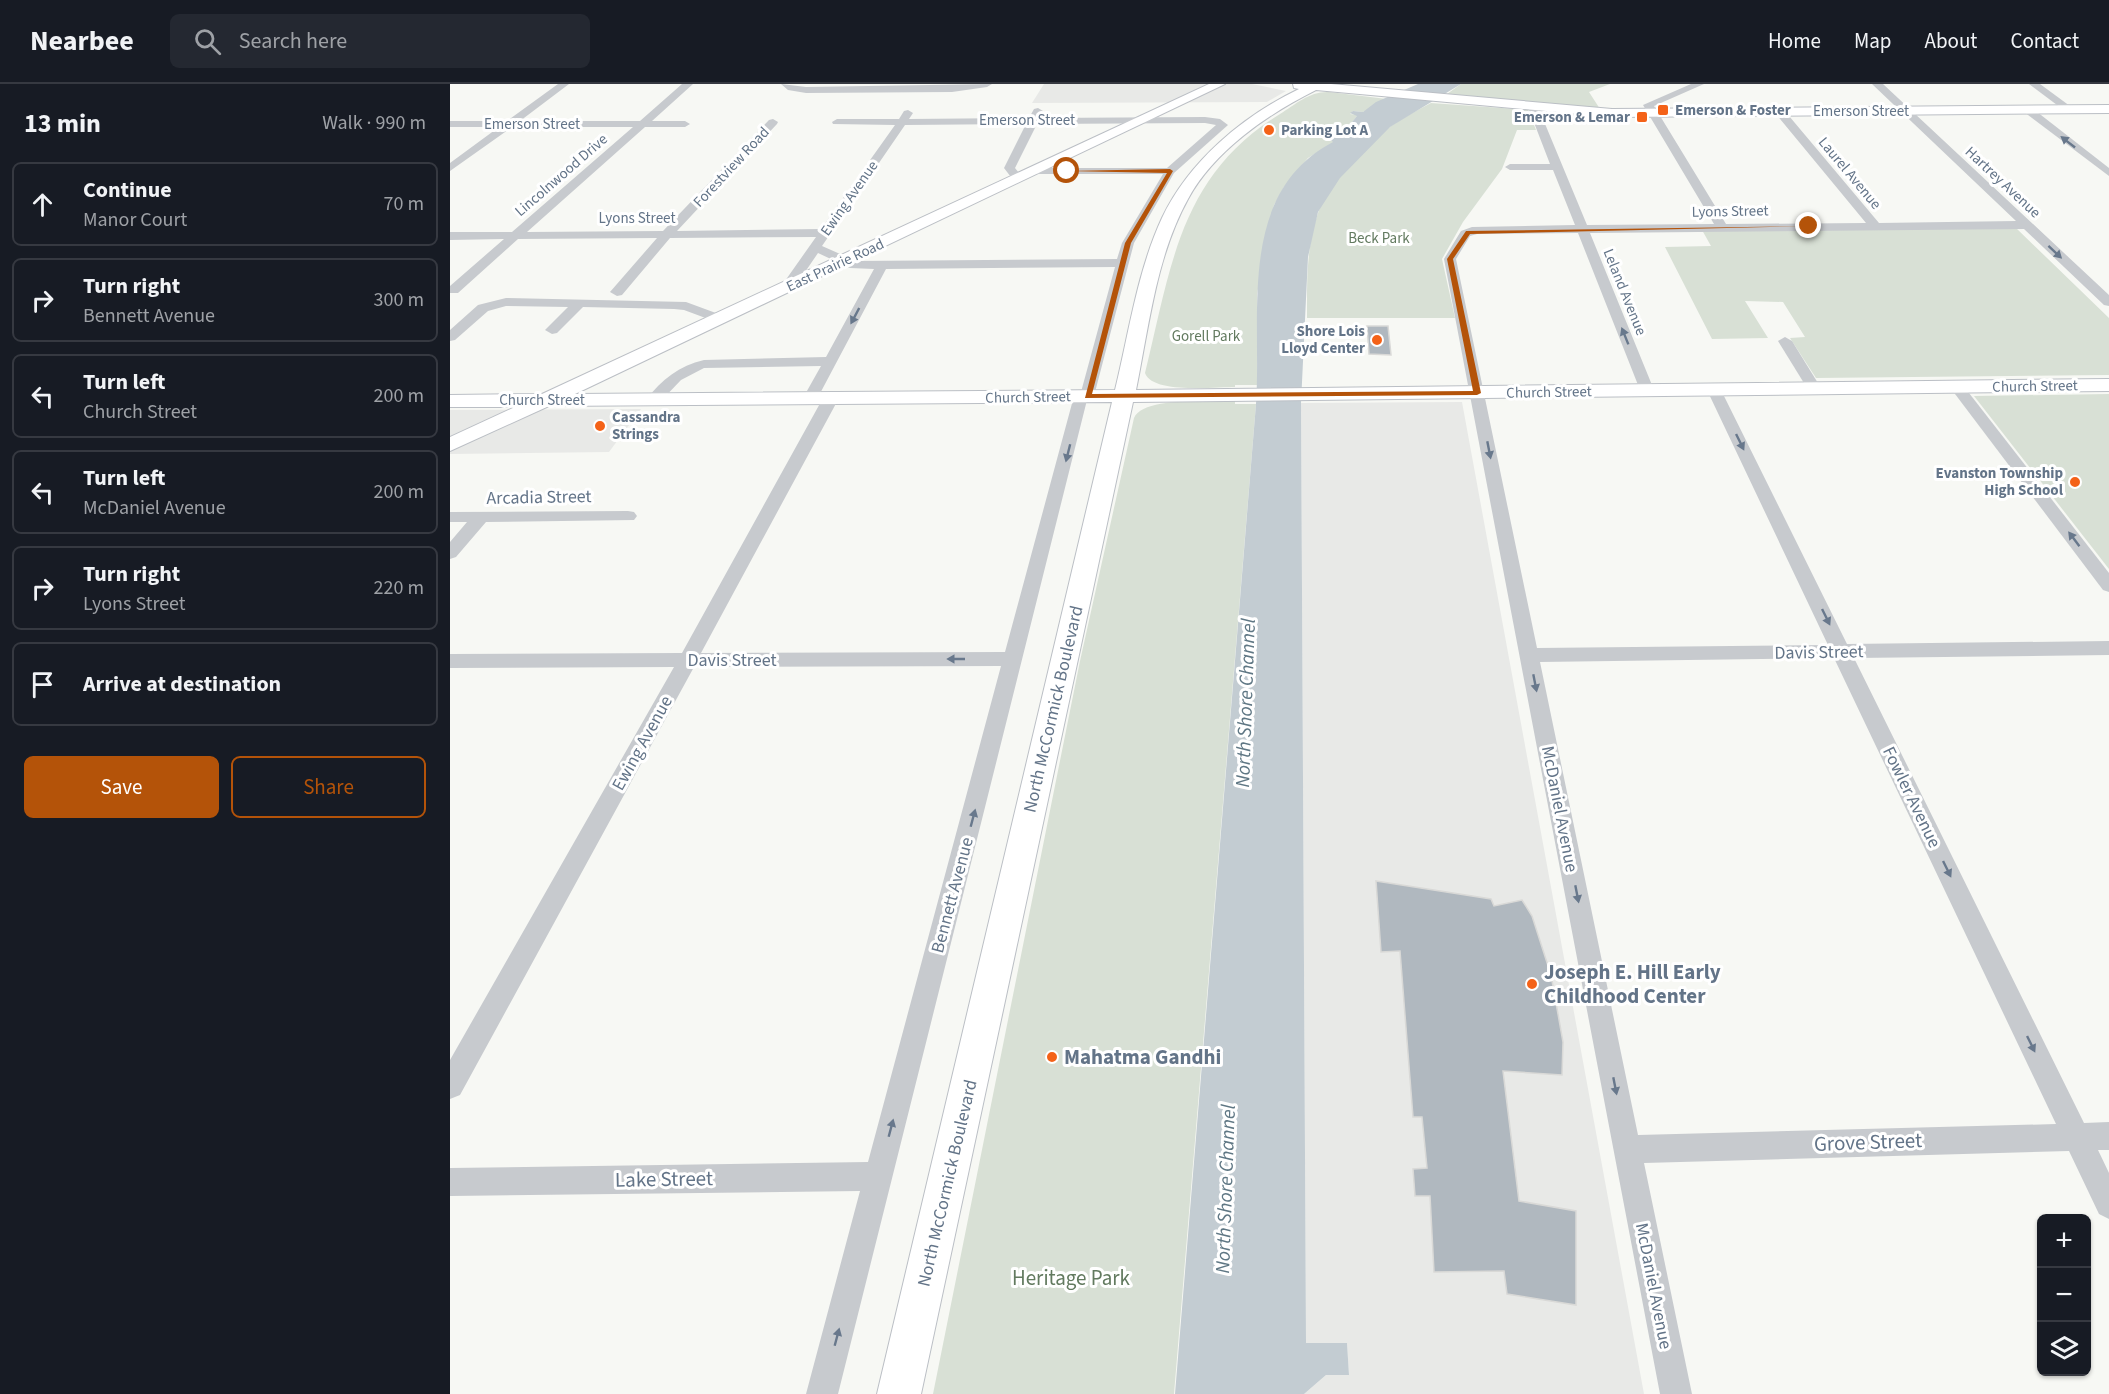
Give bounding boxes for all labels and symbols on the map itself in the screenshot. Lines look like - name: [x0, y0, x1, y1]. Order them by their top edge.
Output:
- place label: Emerson & Foster: [1675, 100, 1791, 121]
- street label: Emerson Street: [1813, 101, 1909, 122]
- marker: Emerson & Foster: [1656, 103, 1670, 117]
- place label: Emerson & Lemar: [1514, 107, 1630, 128]
- street label: Emerson Street: [979, 110, 1075, 131]
- marker: Emerson & Lemar: [1635, 110, 1649, 124]
- street label: Emerson Street: [484, 114, 580, 135]
- place label: Parking Lot A: [1281, 120, 1368, 141]
- street label: Forestview Road: [689, 122, 774, 212]
- marker: Parking Lot A: [1262, 123, 1276, 137]
- street label: Lincolnwood Drive: [510, 129, 612, 222]
- street label: Laurel Avenue: [1813, 133, 1886, 214]
- one-way arrow: [2061, 136, 2076, 148]
- street label: Hartrey Avenue: [1960, 142, 2045, 223]
- street label: Ewing Avenue: [816, 156, 883, 240]
- route start: [1053, 157, 1079, 183]
- street label: Lyons Street: [1691, 200, 1769, 223]
- street label: Lyons Street: [599, 208, 675, 229]
- route end: [1795, 212, 1821, 238]
- park label: Beck Park: [1348, 228, 1410, 249]
- street label: East Prairie Road: [783, 234, 888, 297]
- one-way arrow: [2048, 245, 2063, 259]
- street label: Leland Avenue: [1598, 246, 1651, 339]
- one-way arrow: [850, 308, 859, 325]
- place label: Shore Lois Lloyd Center: [1281, 321, 1365, 359]
- park label: Gorell Park: [1172, 326, 1241, 347]
- one-way arrow: [1620, 327, 1629, 345]
- marker: Shore Lois Lloyd Center: [1370, 333, 1384, 347]
- street label: Church Street: [1992, 375, 2078, 398]
- street label: Church Street: [1506, 381, 1592, 404]
- street label: Church Street: [985, 386, 1071, 409]
- street label: Church Street: [499, 390, 585, 411]
- place label: Cassandra Strings: [612, 407, 681, 445]
- marker: Cassandra Strings: [593, 419, 607, 433]
- one-way arrow: [1735, 434, 1745, 451]
- one-way arrow: [1485, 441, 1494, 460]
- one-way arrow: [1062, 444, 1072, 462]
- place label: Evanston Township High School: [1936, 463, 2064, 501]
- marker: Evanston Township High School: [2068, 475, 2082, 489]
- street label: Arcadia Street: [486, 484, 592, 511]
- one-way arrow: [2068, 532, 2080, 547]
- street label: North McCormick Boulevard: [1017, 603, 1089, 815]
- one-way arrow: [1821, 609, 1830, 626]
- water label: North Shore Channel: [1229, 618, 1263, 788]
- street label: Davis Street: [1774, 639, 1864, 666]
- street label: Davis Street: [687, 648, 777, 673]
- one-way arrow: [946, 654, 965, 664]
- one-way arrow: [1531, 673, 1540, 692]
- street label: Ewing Avenue: [606, 691, 679, 795]
- street label: Fowler Avenue: [1876, 742, 1947, 852]
- street label: McDaniel Avenue: [1535, 744, 1584, 875]
- one-way arrow: [968, 809, 978, 827]
- street label: Bennett Avenue: [925, 834, 980, 956]
- one-way arrow: [1942, 860, 1951, 877]
- one-way arrow: [1573, 885, 1582, 904]
- place label: Joseph E. Hill Early Childhood Center: [1544, 957, 1721, 1011]
- marker: Joseph E. Hill Early Childhood Center: [1525, 977, 1539, 991]
- one-way arrow: [2027, 1036, 2036, 1053]
- place label: Mahatma Gandhi: [1064, 1042, 1221, 1072]
- marker: Mahatma Gandhi: [1045, 1050, 1059, 1064]
- one-way arrow: [1611, 1076, 1620, 1095]
- street label: North McCormick Boulevard: [911, 1077, 983, 1289]
- water label: North Shore Channel: [1209, 1104, 1243, 1274]
- one-way arrow: [887, 1119, 897, 1138]
- street label: Grove Street: [1813, 1125, 1923, 1159]
- street label: Lake Street: [615, 1163, 713, 1195]
- street label: McDaniel Avenue: [1629, 1221, 1678, 1352]
- park label: Heritage Park: [1012, 1263, 1131, 1293]
- one-way arrow: [832, 1328, 842, 1347]

